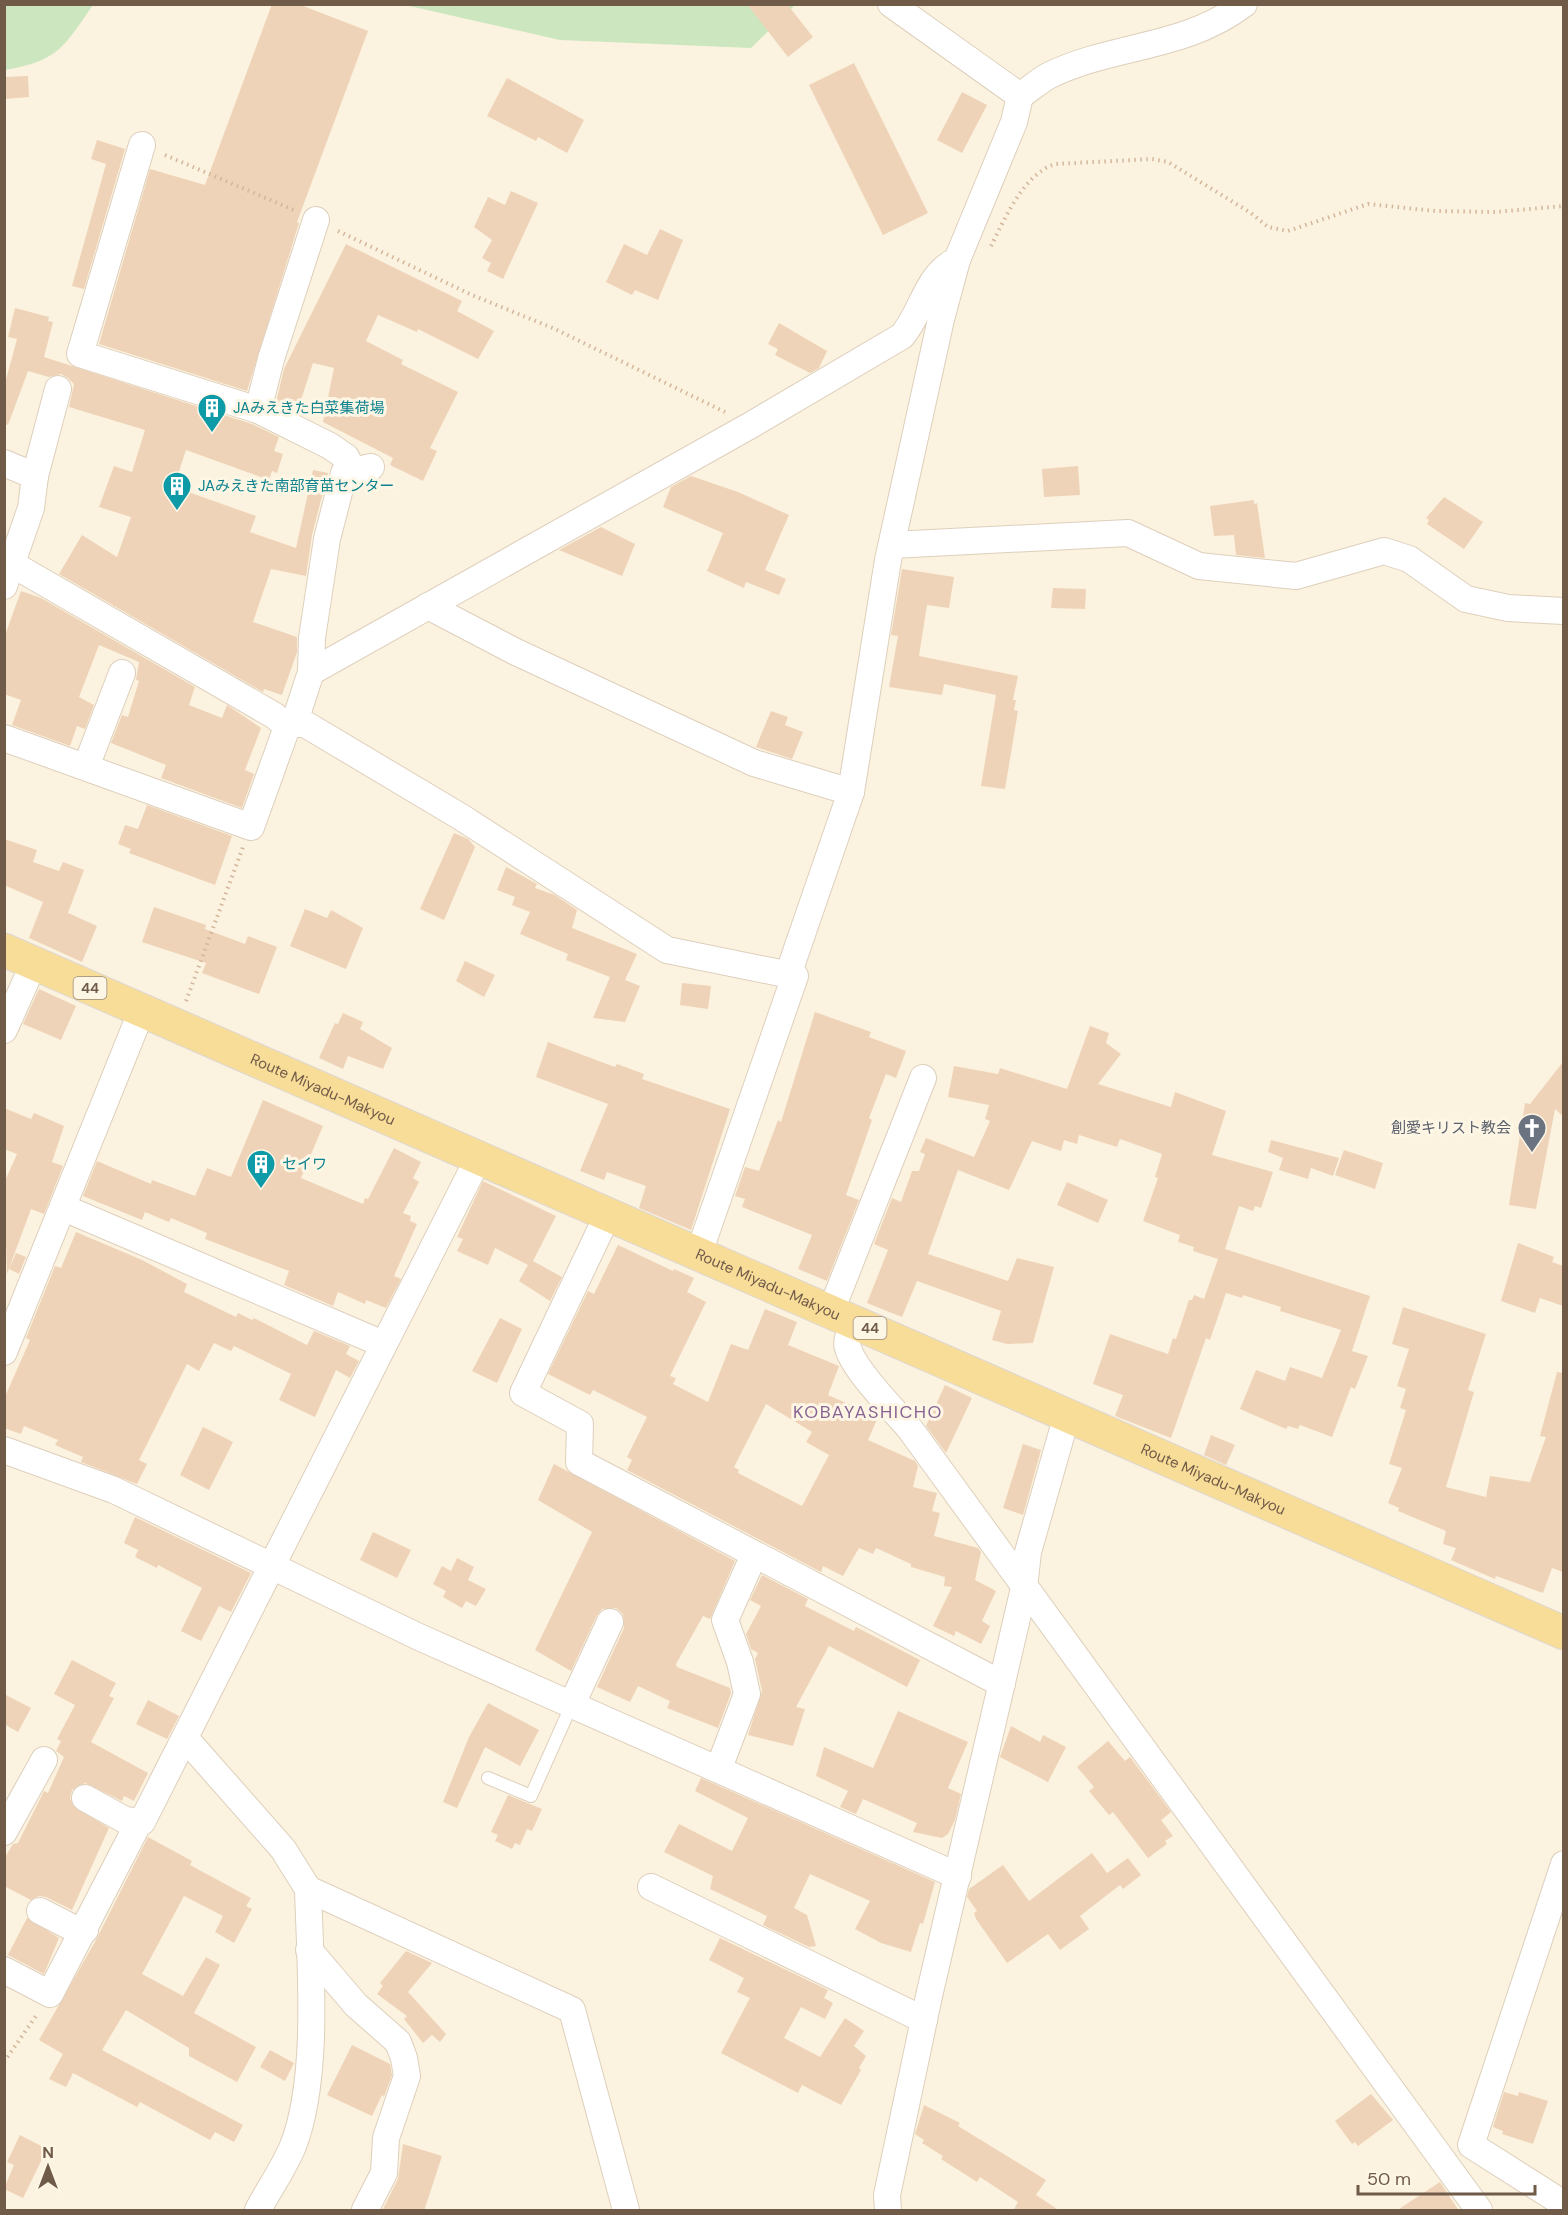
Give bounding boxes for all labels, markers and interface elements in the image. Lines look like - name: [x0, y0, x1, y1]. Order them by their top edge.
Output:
- building icon: JAみえきた白菜集荷場: [196, 392, 228, 434]
- place label: JAみえきた白菜集荷場: [233, 398, 385, 418]
- building icon: JAみえきた南部育苗センター: [161, 470, 193, 512]
- place label: JAみえきた南部育苗センター: [198, 476, 395, 496]
- road number: 44: [74, 977, 106, 999]
- street label: Route Miyadu-Makyou: [247, 1049, 398, 1130]
- church icon: 創愛キリスト教会: [1516, 1112, 1548, 1154]
- place label: 創愛キリスト教会: [1391, 1118, 1511, 1138]
- building icon: セイワ: [245, 1148, 277, 1190]
- place label: セイワ: [282, 1154, 327, 1174]
- street label: Route Miyadu-Makyou: [692, 1244, 844, 1325]
- road number: 44: [854, 1317, 886, 1339]
- district label: KOBAYASHICHO: [793, 1400, 943, 1424]
- street label: Route Miyadu-Makyou: [1138, 1439, 1289, 1520]
- north arrow: [18, 2137, 78, 2197]
- text: N: [42, 2142, 54, 2163]
- scale bar: [1358, 2158, 1535, 2196]
- text: 50 m: [1367, 2167, 1411, 2191]

